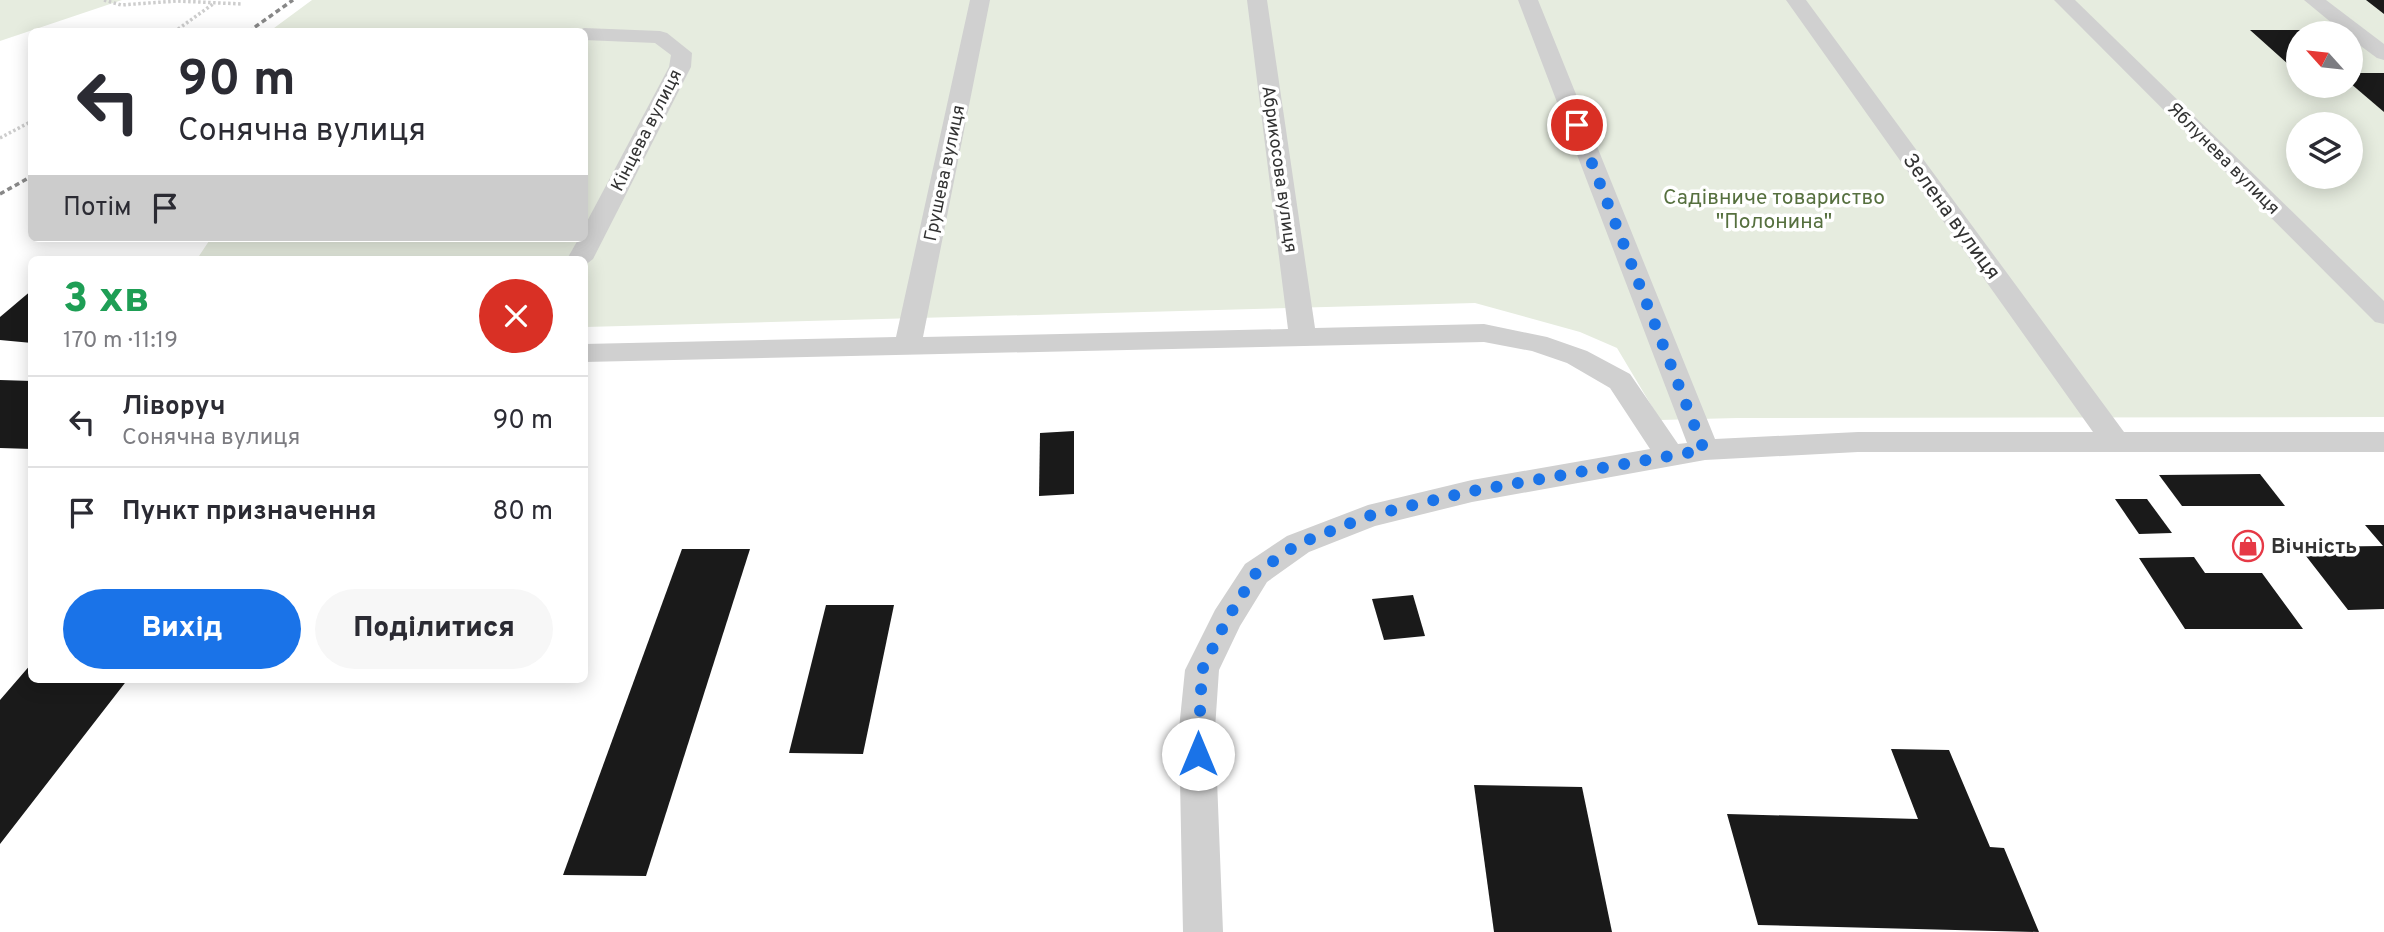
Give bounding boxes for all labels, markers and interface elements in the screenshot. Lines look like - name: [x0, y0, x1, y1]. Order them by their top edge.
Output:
- north arrow: [2286, 21, 2362, 98]
- map controls: [2286, 21, 2363, 189]
- text: 90 m: [178, 51, 296, 113]
- icon: left: [63, 56, 154, 147]
- street label: Кінцева вулиця: [607, 66, 688, 196]
- street label: Абрикосова вулиця: [1255, 84, 1302, 254]
- pin: [1547, 95, 1607, 155]
- street label: Яблунева вулиця: [2162, 98, 2284, 220]
- street label: Грушева вулиця: [920, 103, 971, 244]
- icon: arrive: [1558, 106, 1596, 144]
- text: Сонячна вулиця: [178, 112, 426, 152]
- button: layers: [2286, 112, 2363, 189]
- street label: Зелена вулиця: [1896, 148, 2006, 285]
- park label: Садівниче товариство "Полонина": [1663, 185, 1885, 236]
- icon: arrive: [146, 189, 184, 227]
- text: Потім: [63, 192, 132, 225]
- text: 3 хв: [63, 274, 149, 327]
- button: close: [479, 279, 553, 353]
- text: 170 m · 11:19: [63, 327, 178, 356]
- text: Ліворуч: [122, 391, 225, 424]
- icon: left: [63, 403, 101, 441]
- text: 90 m: [493, 405, 553, 438]
- text: Сонячна вулиця: [122, 424, 300, 453]
- icon: arrive: [63, 494, 101, 532]
- text: Пункт призначення: [122, 496, 376, 529]
- text: 80 m: [493, 496, 553, 529]
- shop icon: Вічність: [2231, 529, 2265, 563]
- place label: Вічність: [2271, 534, 2357, 561]
- button: Вихід: [63, 589, 301, 669]
- button: Поділитися: [315, 589, 553, 669]
- position arrow: [1161, 717, 1235, 791]

